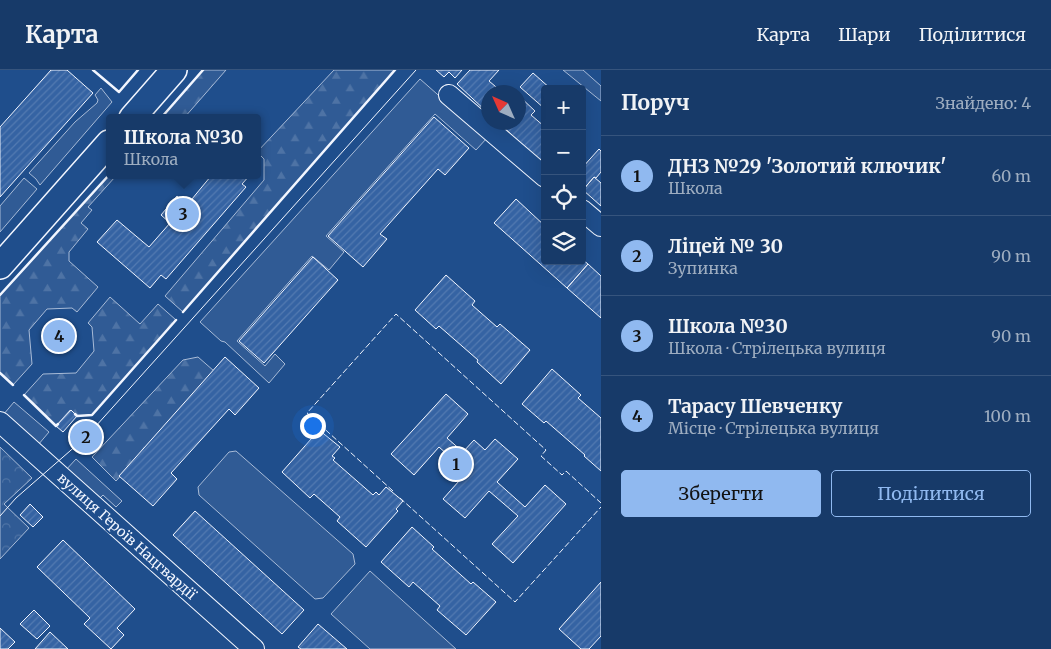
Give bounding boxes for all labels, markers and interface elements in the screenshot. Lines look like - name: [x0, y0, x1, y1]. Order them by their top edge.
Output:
- text: Карта: [25, 19, 99, 50]
- text: Карта: [757, 23, 810, 46]
- text: Шари: [838, 23, 891, 46]
- text: Поділитися: [919, 23, 1026, 46]
- north arrow: [481, 85, 526, 130]
- map controls: [541, 85, 586, 265]
- button: +: [541, 85, 586, 130]
- text: Поруч: [621, 89, 690, 116]
- text: Знайдено: 4: [935, 93, 1031, 113]
- popup: [106, 114, 261, 179]
- text: Школа №30: [124, 125, 243, 149]
- button: −: [541, 130, 586, 175]
- text: Школа: [124, 149, 178, 169]
- text: ДНЗ №29 'Золотий ключик': [668, 154, 946, 178]
- text: 1: [633, 166, 641, 186]
- text: 60 m: [991, 166, 1031, 186]
- button: locate: [541, 175, 586, 220]
- text: Школа: [668, 178, 723, 198]
- pin: 3: [167, 195, 199, 233]
- button: layers: [541, 220, 586, 265]
- text: Ліцей № 30: [668, 234, 783, 258]
- text: 2: [632, 246, 642, 266]
- text: 90 m: [991, 246, 1031, 266]
- text: Зупинка: [668, 258, 738, 278]
- text: Школа №30: [668, 314, 788, 338]
- pin: 4: [43, 317, 75, 355]
- text: 3: [632, 326, 642, 346]
- text: 90 m: [991, 326, 1031, 346]
- text: Школа · Стрілецька вулиця: [668, 338, 886, 358]
- text: Тарасу Шевченку: [668, 394, 842, 418]
- text: 4: [632, 406, 642, 426]
- text: 100 m: [984, 406, 1031, 426]
- your location: [300, 413, 326, 439]
- pin: 2: [70, 418, 102, 456]
- text: Місце · Стрілецька вулиця: [668, 418, 879, 438]
- pin: 1: [440, 445, 472, 483]
- street label: вулиця Героїв Нацгвардії: [54, 469, 201, 603]
- button: Зберегти: [621, 470, 821, 517]
- button: Поділитися: [831, 470, 1031, 517]

